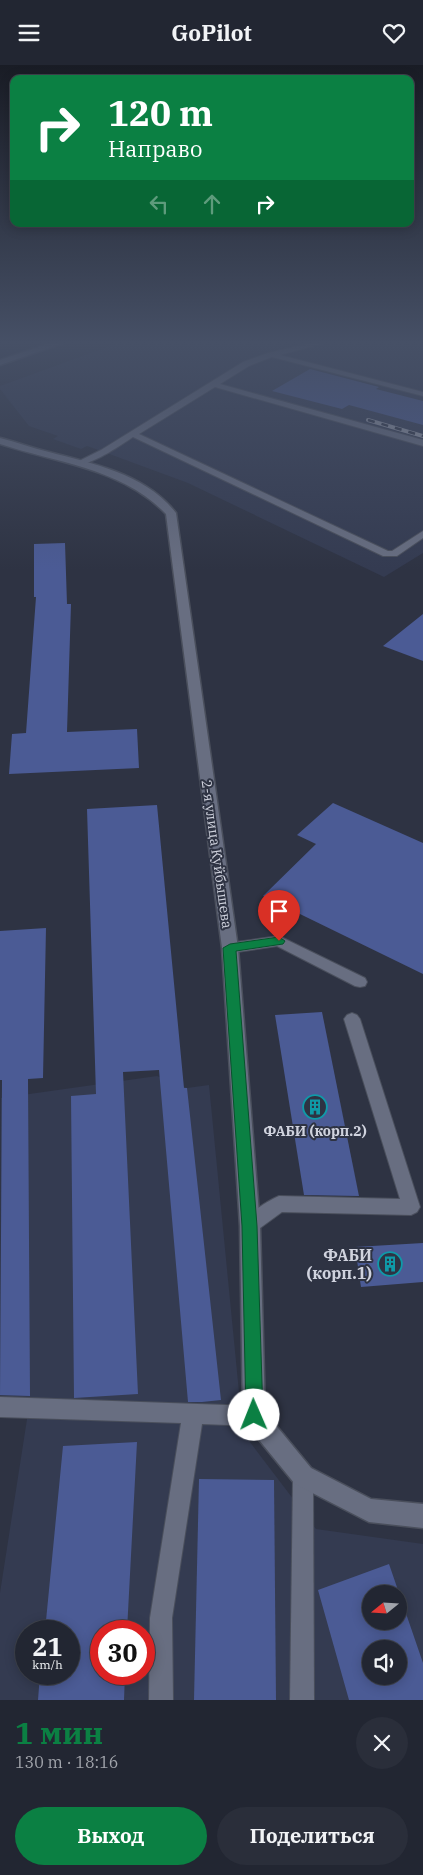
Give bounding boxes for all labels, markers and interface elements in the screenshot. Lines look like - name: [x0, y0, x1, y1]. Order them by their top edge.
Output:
- text: GoPilot: [171, 18, 252, 47]
- icon: menu: [15, 19, 43, 47]
- icon: heart: [380, 19, 408, 47]
- text: 120 m: [108, 90, 213, 136]
- icon: right: [25, 95, 90, 160]
- text: Направо: [108, 134, 202, 163]
- icon: left: [145, 190, 173, 218]
- icon: ahead: [198, 190, 226, 218]
- icon: right: [251, 190, 279, 218]
- street label: 2-я улица Куйбышева: [198, 778, 236, 930]
- pin: [258, 890, 300, 941]
- icon: arrive: [265, 897, 293, 925]
- building icon: ФАБИ (корп.2): [302, 1094, 328, 1120]
- place label: ФАБИ (корп.2): [263, 1122, 367, 1140]
- place label: ФАБИ (корп.1): [307, 1245, 372, 1283]
- building icon: ФАБИ (корп.1): [377, 1251, 403, 1277]
- position arrow: [227, 1388, 279, 1440]
- north arrow: [362, 1585, 408, 1630]
- map controls: [362, 1585, 407, 1685]
- speed limit sign: 30: [90, 1620, 155, 1685]
- text: 21: [32, 1630, 63, 1663]
- button: sound: [362, 1640, 407, 1685]
- text: km/h: [32, 1657, 63, 1672]
- text: 1 мин: [15, 1713, 103, 1752]
- button: close: [356, 1717, 408, 1769]
- text: 130 m · 18:16: [15, 1752, 118, 1772]
- button: Выход: [15, 1807, 207, 1865]
- button: Поделиться: [217, 1807, 408, 1865]

